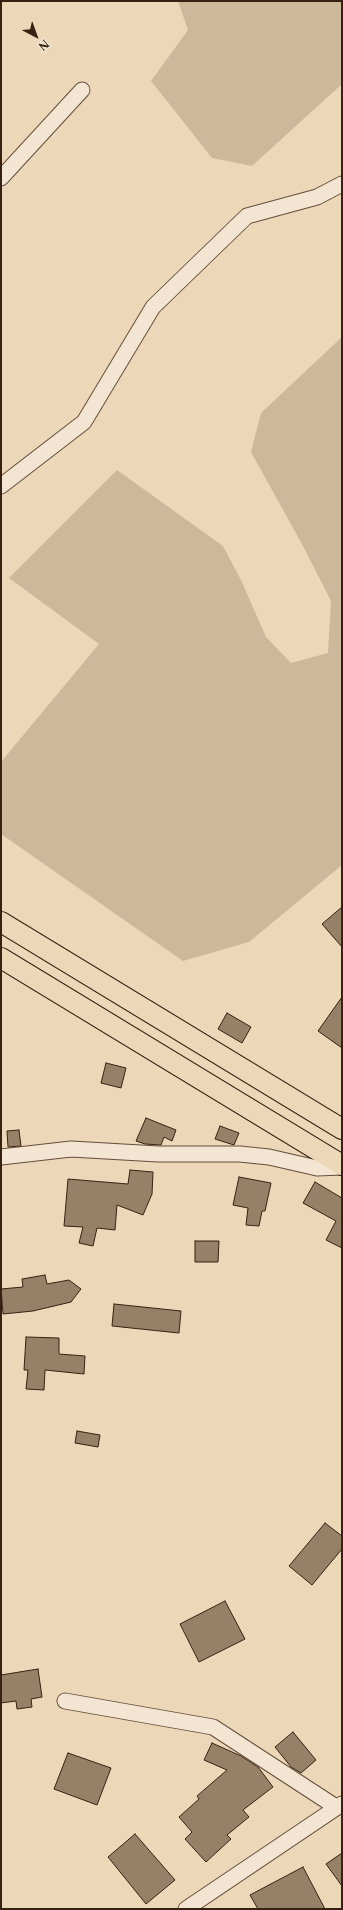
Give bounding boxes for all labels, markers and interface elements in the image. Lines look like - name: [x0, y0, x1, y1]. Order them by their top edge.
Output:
- north arrow: [16, 16, 56, 56]
- text: N: [36, 37, 52, 53]

